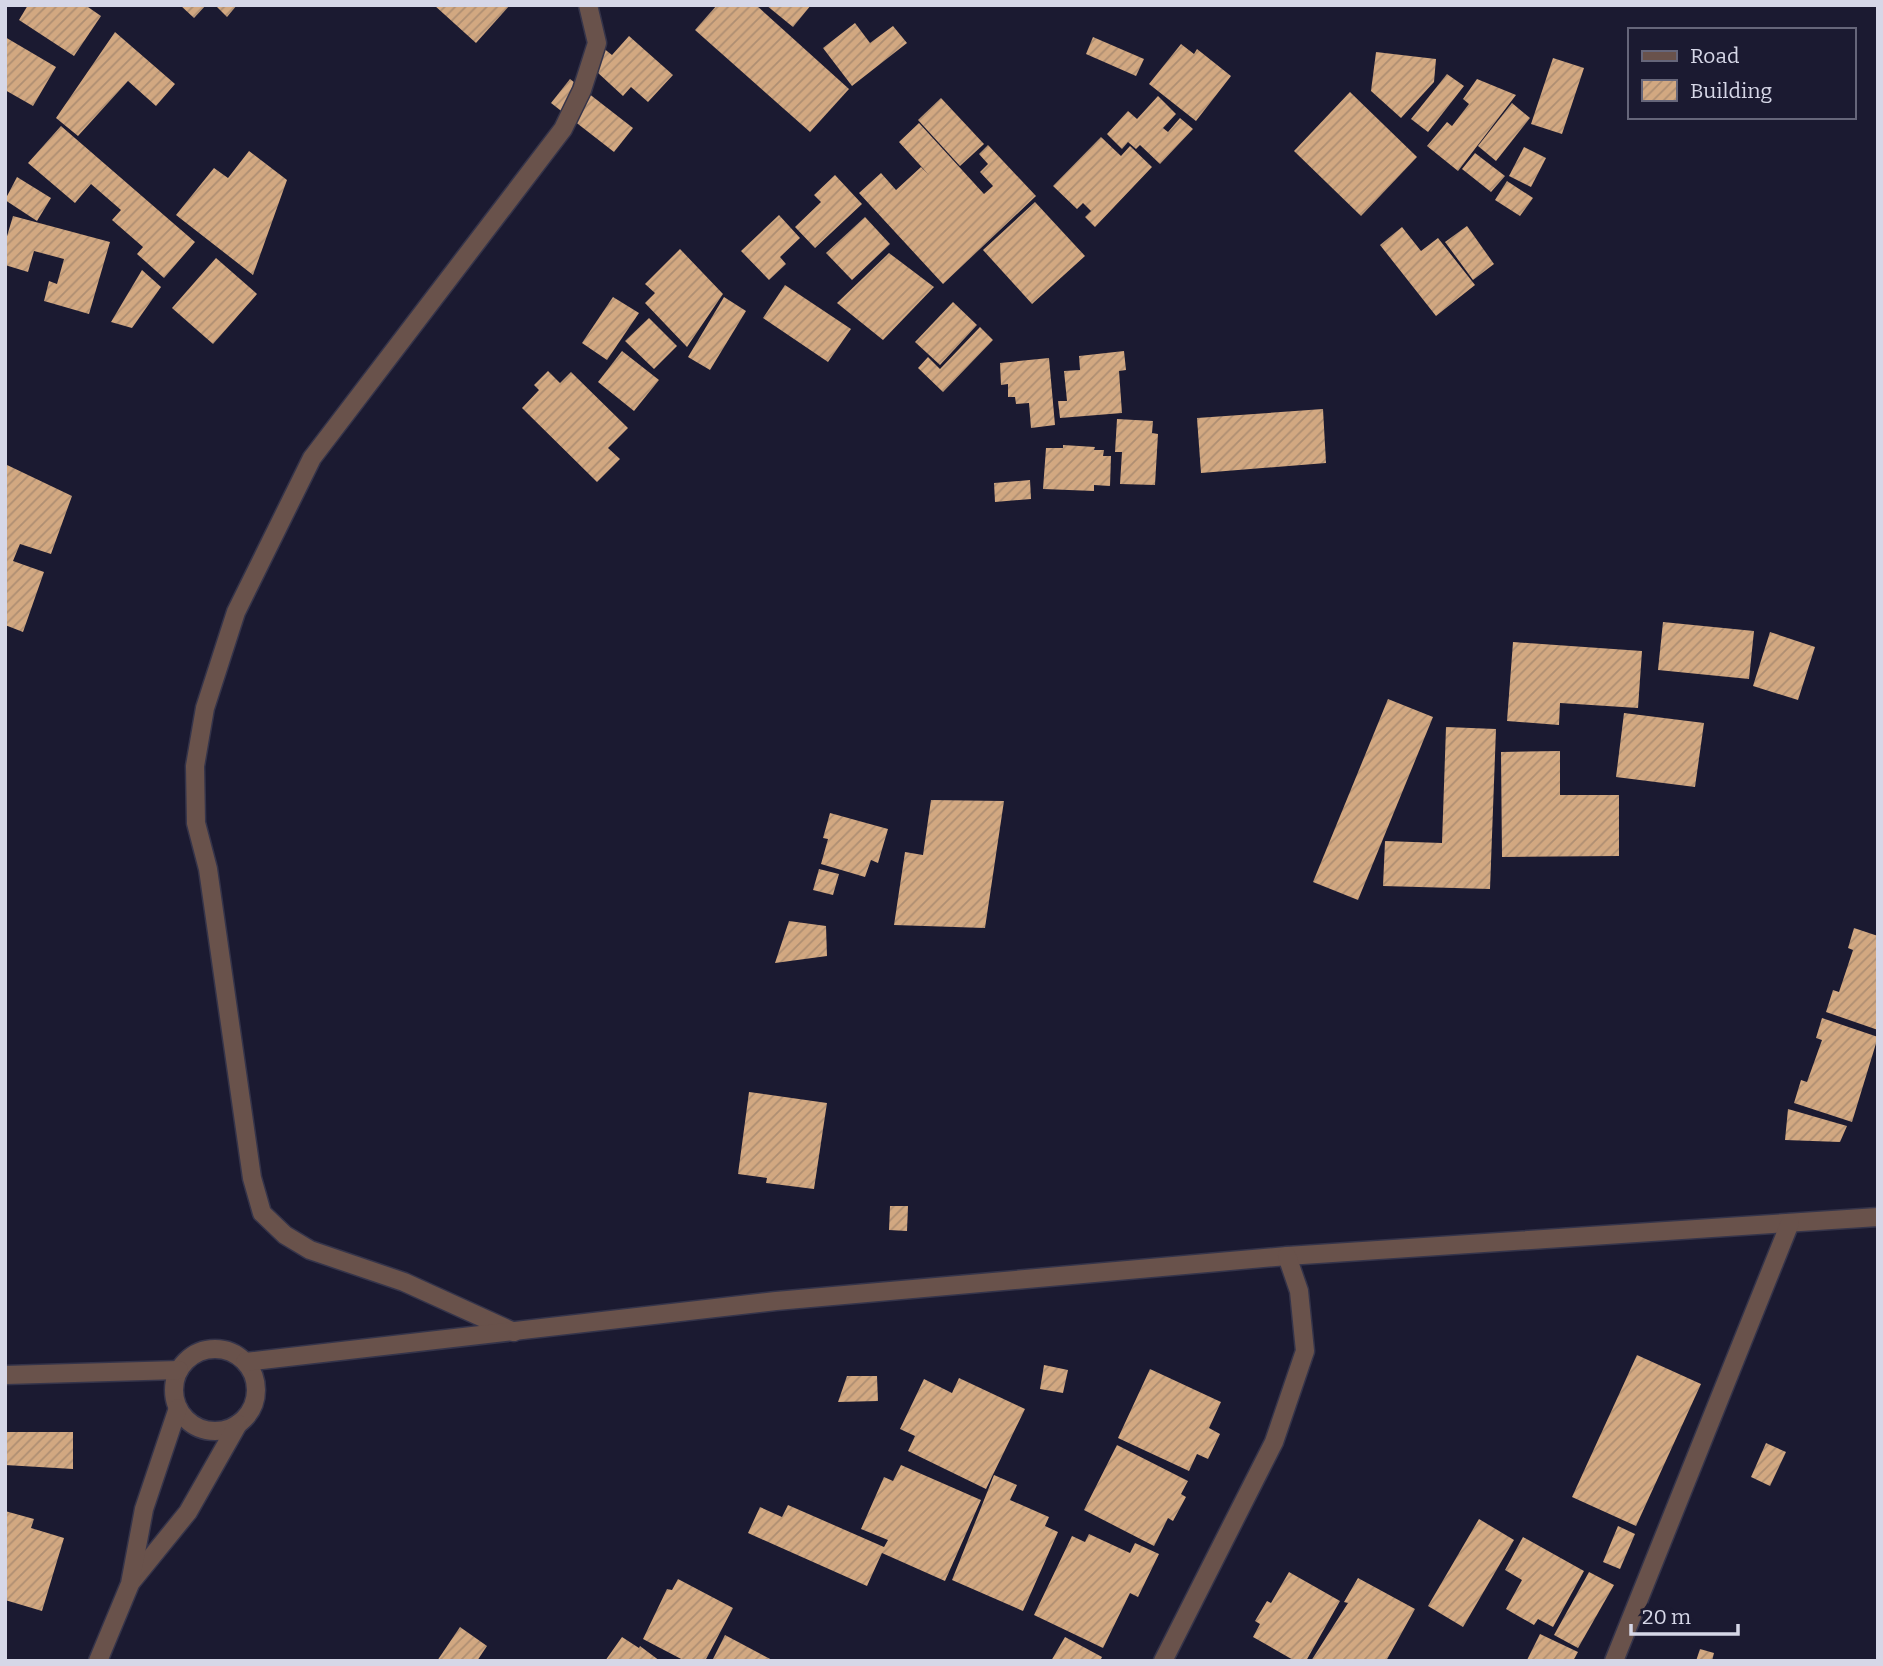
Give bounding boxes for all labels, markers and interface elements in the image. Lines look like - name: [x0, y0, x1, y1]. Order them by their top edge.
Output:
- legend: [1628, 28, 1855, 119]
- text: Road: [1690, 43, 1739, 69]
- text: Building: [1690, 78, 1773, 104]
- scale bar: [1631, 1592, 1738, 1636]
- text: 20 m: [1642, 1604, 1691, 1630]

